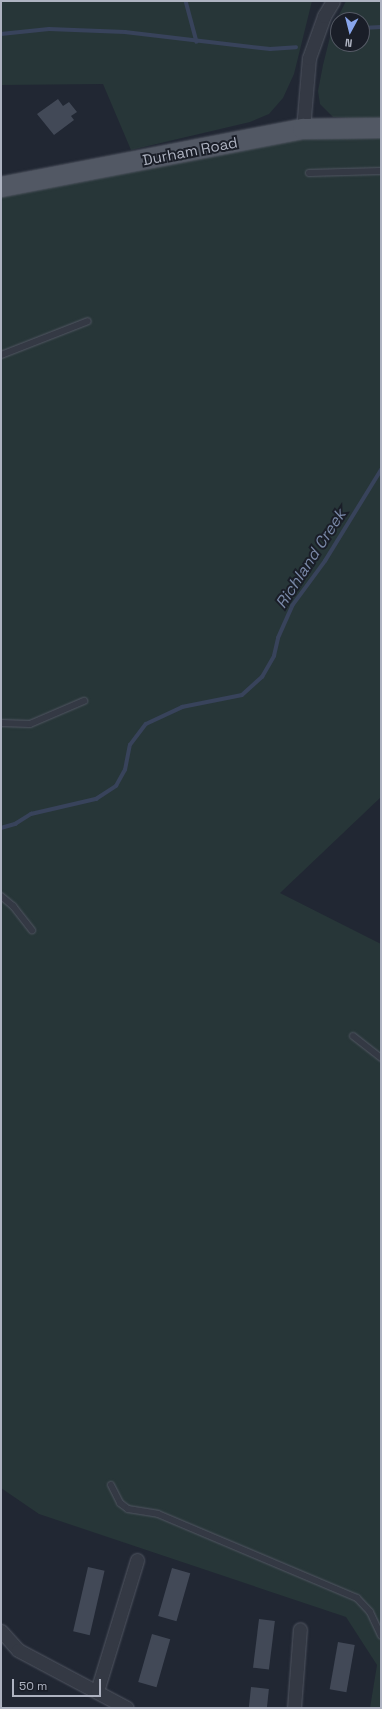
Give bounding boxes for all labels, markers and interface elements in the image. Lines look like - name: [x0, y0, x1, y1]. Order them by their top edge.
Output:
- north arrow: [330, 12, 370, 52]
- text: N: [344, 36, 353, 50]
- street label: Durham Road: [141, 133, 239, 169]
- water label: Richland Creek: [272, 506, 350, 612]
- scale bar: [14, 1671, 103, 1697]
- text: 50 m: [19, 1678, 47, 1694]

